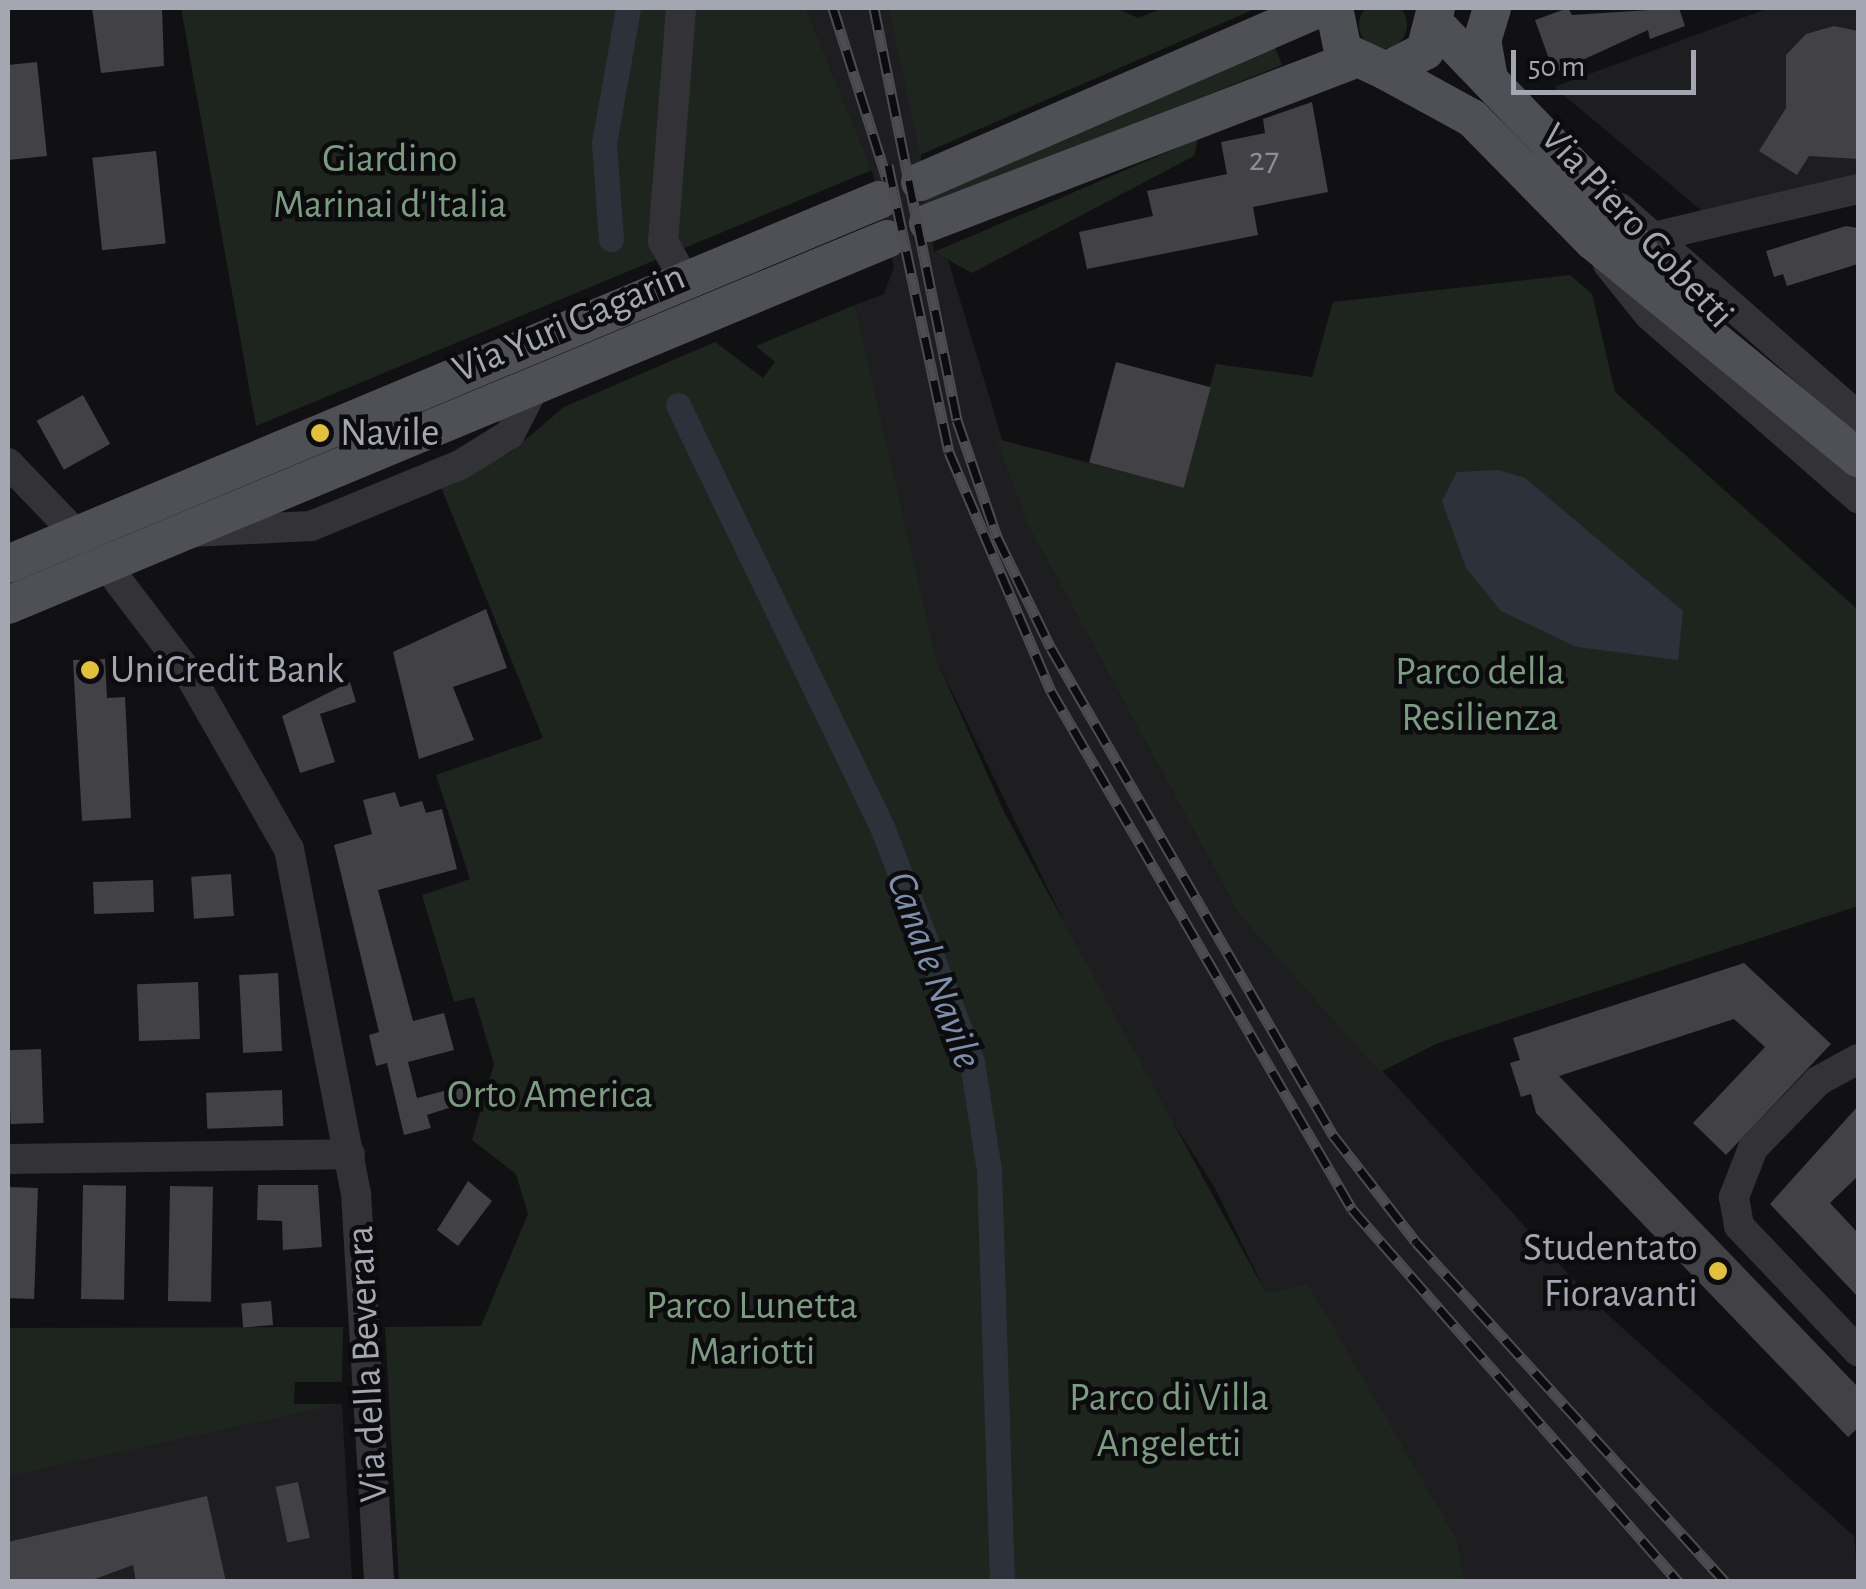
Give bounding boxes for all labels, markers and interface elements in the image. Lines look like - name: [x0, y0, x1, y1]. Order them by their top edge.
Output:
- scale bar: [1516, 30, 1701, 92]
- text: 50 m: [1528, 52, 1585, 82]
- street label: Via Piero Gobetti: [1530, 114, 1744, 338]
- park label: Giardino Marinai d'Italia: [273, 135, 507, 229]
- house number: 27: [1249, 139, 1279, 181]
- street label: Via Yuri Gagarin: [446, 253, 692, 393]
- place label: Navile: [340, 409, 439, 457]
- marker: Navile: [309, 422, 331, 444]
- place label: UniCredit Bank: [110, 646, 344, 694]
- park label: Parco della Resilienza: [1395, 648, 1565, 742]
- marker: UniCredit Bank: [79, 659, 101, 681]
- water label: Canale Navile: [875, 865, 993, 1075]
- park label: Orto America: [447, 1071, 653, 1119]
- street label: Via della Beverara: [336, 1224, 398, 1504]
- place label: Studentato Fioravanti: [1523, 1224, 1698, 1318]
- marker: Studentato Fioravanti: [1707, 1260, 1729, 1282]
- park label: Parco Lunetta Mariotti: [646, 1282, 858, 1376]
- park label: Parco di Villa Angeletti: [1069, 1374, 1269, 1468]

